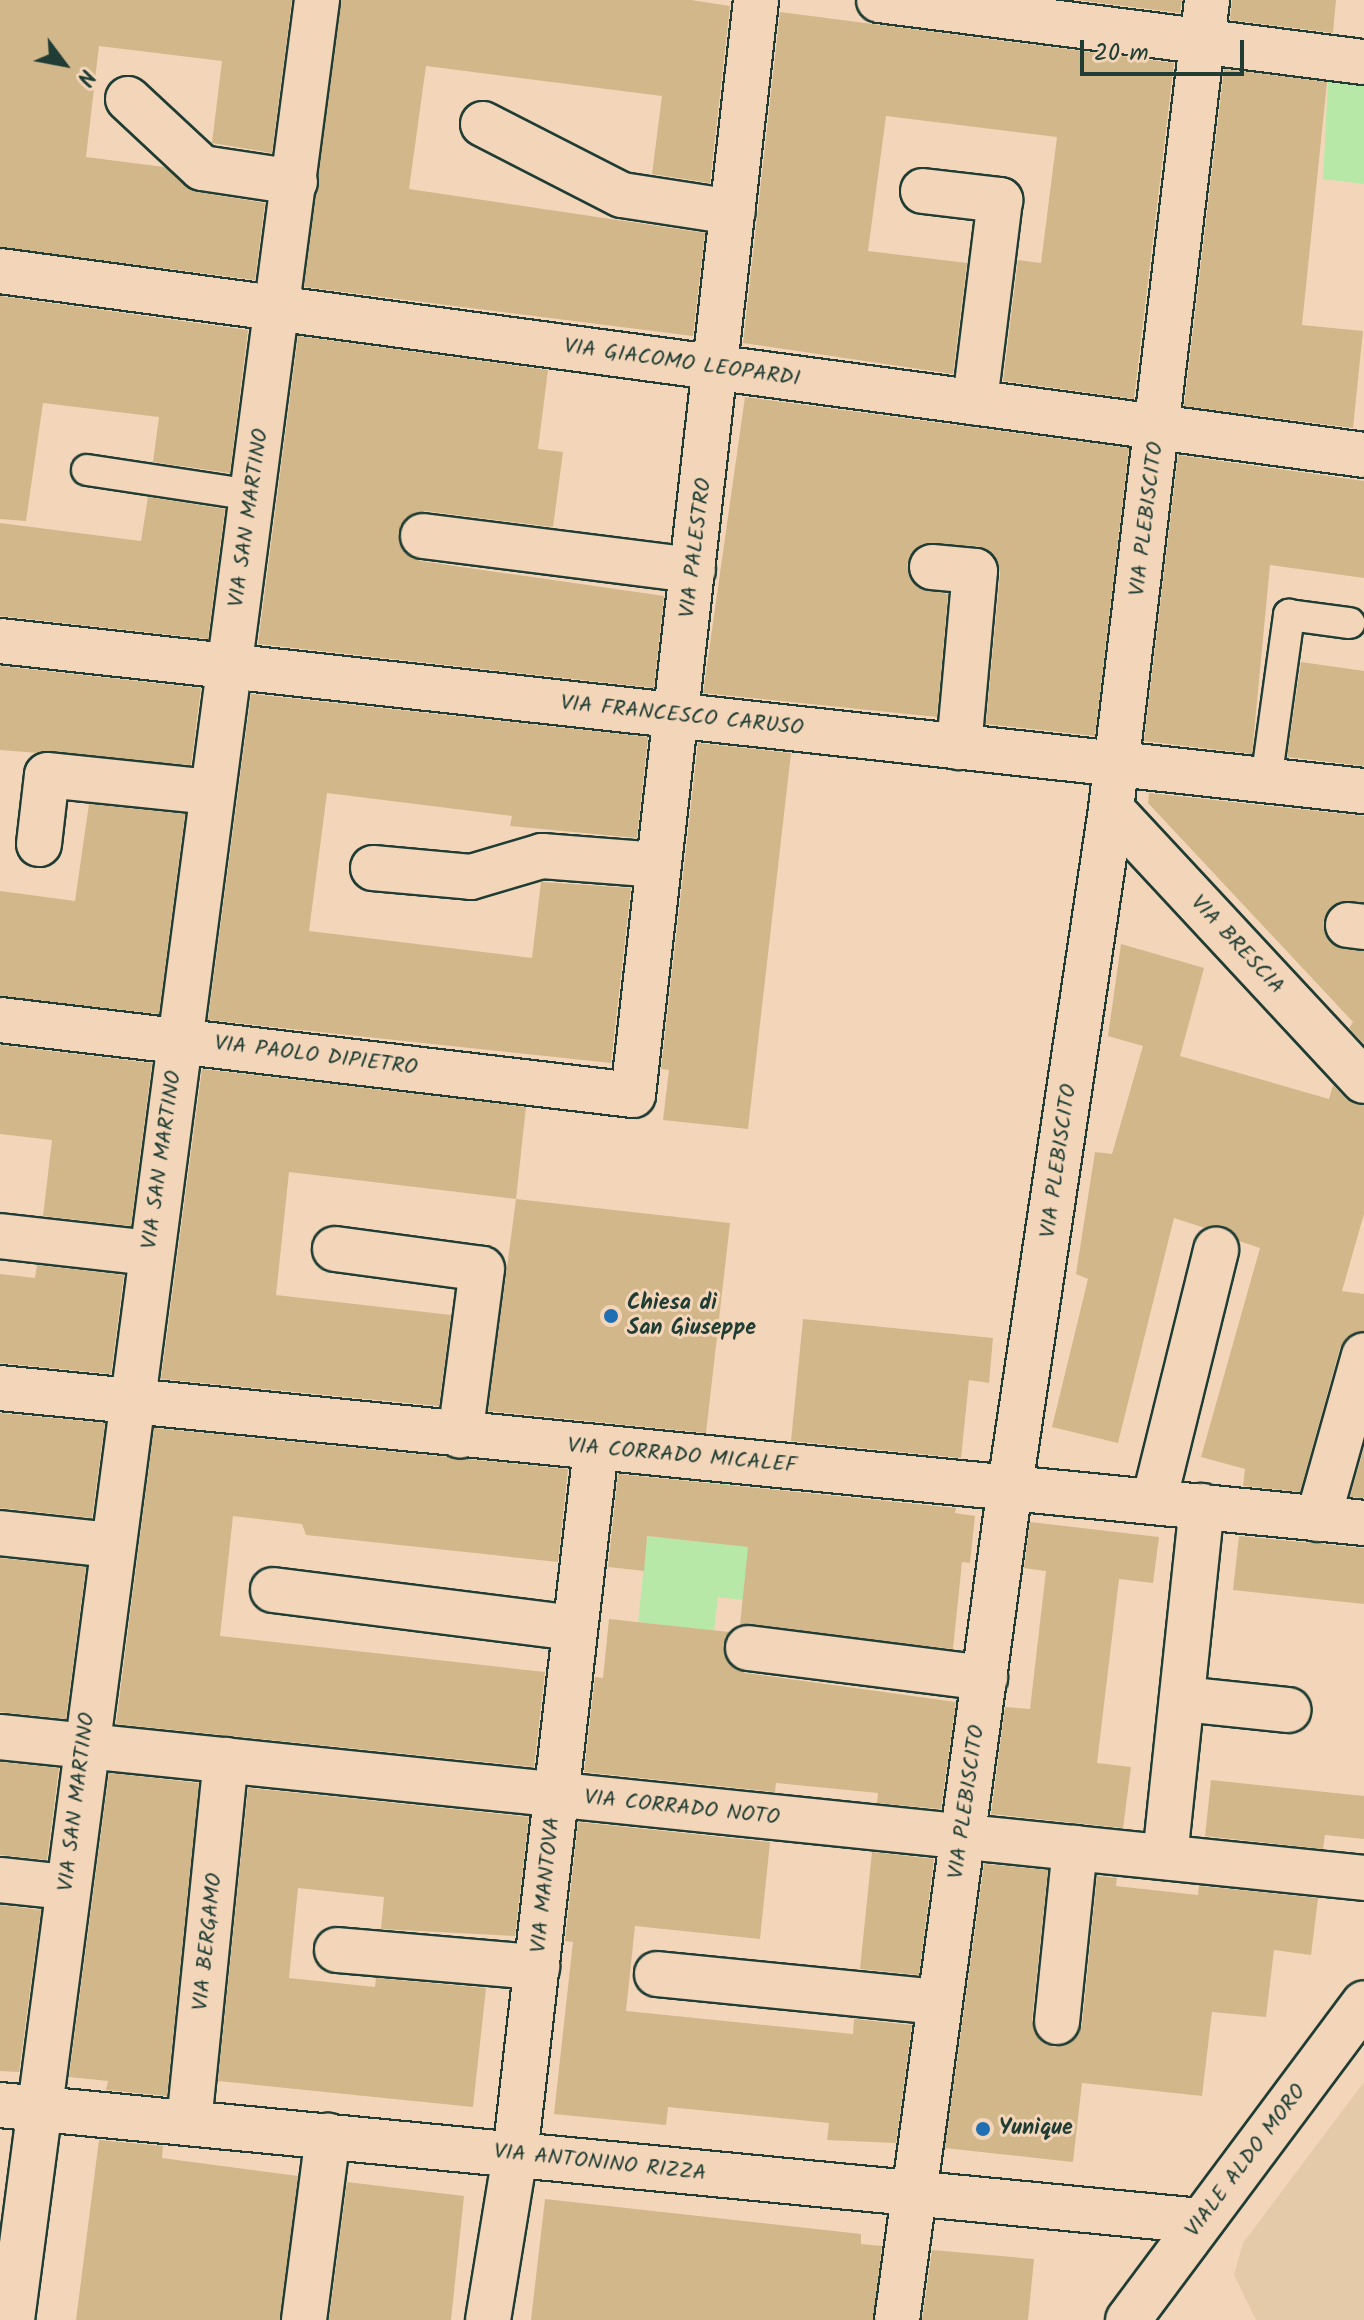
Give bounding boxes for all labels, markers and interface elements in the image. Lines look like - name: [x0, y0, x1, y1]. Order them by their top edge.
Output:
- north arrow: [24, 24, 104, 104]
- scale bar: [1084, 24, 1248, 74]
- text: 20 m: [1094, 34, 1149, 73]
- text: N: [66, 62, 103, 92]
- street label: VIA GIACOMO LEOPARDI: [562, 333, 802, 393]
- street label: VIA SAN MARTINO: [223, 427, 275, 609]
- street label: VIA PLEBISCITO: [1124, 440, 1170, 598]
- street label: VIA PALESTRO: [674, 477, 718, 619]
- street label: VIA FRANCESCO CARUSO: [559, 690, 805, 742]
- street label: VIA BRESCIA: [1185, 890, 1289, 1000]
- street label: VIA PAOLO DIPIETRO: [213, 1030, 419, 1082]
- street label: VIA SAN MARTINO: [136, 1069, 188, 1251]
- street label: VIA PLEBISCITO: [1035, 1082, 1083, 1240]
- place label: Chiesa di San Giuseppe: [627, 1290, 756, 1342]
- marker: Chiesa di San Giuseppe: [602, 1307, 620, 1325]
- street label: VIA CORRADO MICALEF: [566, 1433, 798, 1479]
- street label: VIA SAN MARTINO: [53, 1711, 101, 1893]
- street label: VIA PLEBISCITO: [943, 1723, 991, 1881]
- street label: VIA CORRADO NOTO: [583, 1785, 781, 1831]
- street label: VIA MANTOVA: [526, 1816, 566, 1954]
- street label: VIA BERGAMO: [188, 1872, 228, 2012]
- street label: VIALE ALDO MORO: [1180, 2079, 1312, 2243]
- place label: Yunique: [999, 2116, 1073, 2142]
- marker: Yunique: [974, 2120, 992, 2138]
- street label: VIA ANTONINO RIZZA: [492, 2139, 708, 2187]

